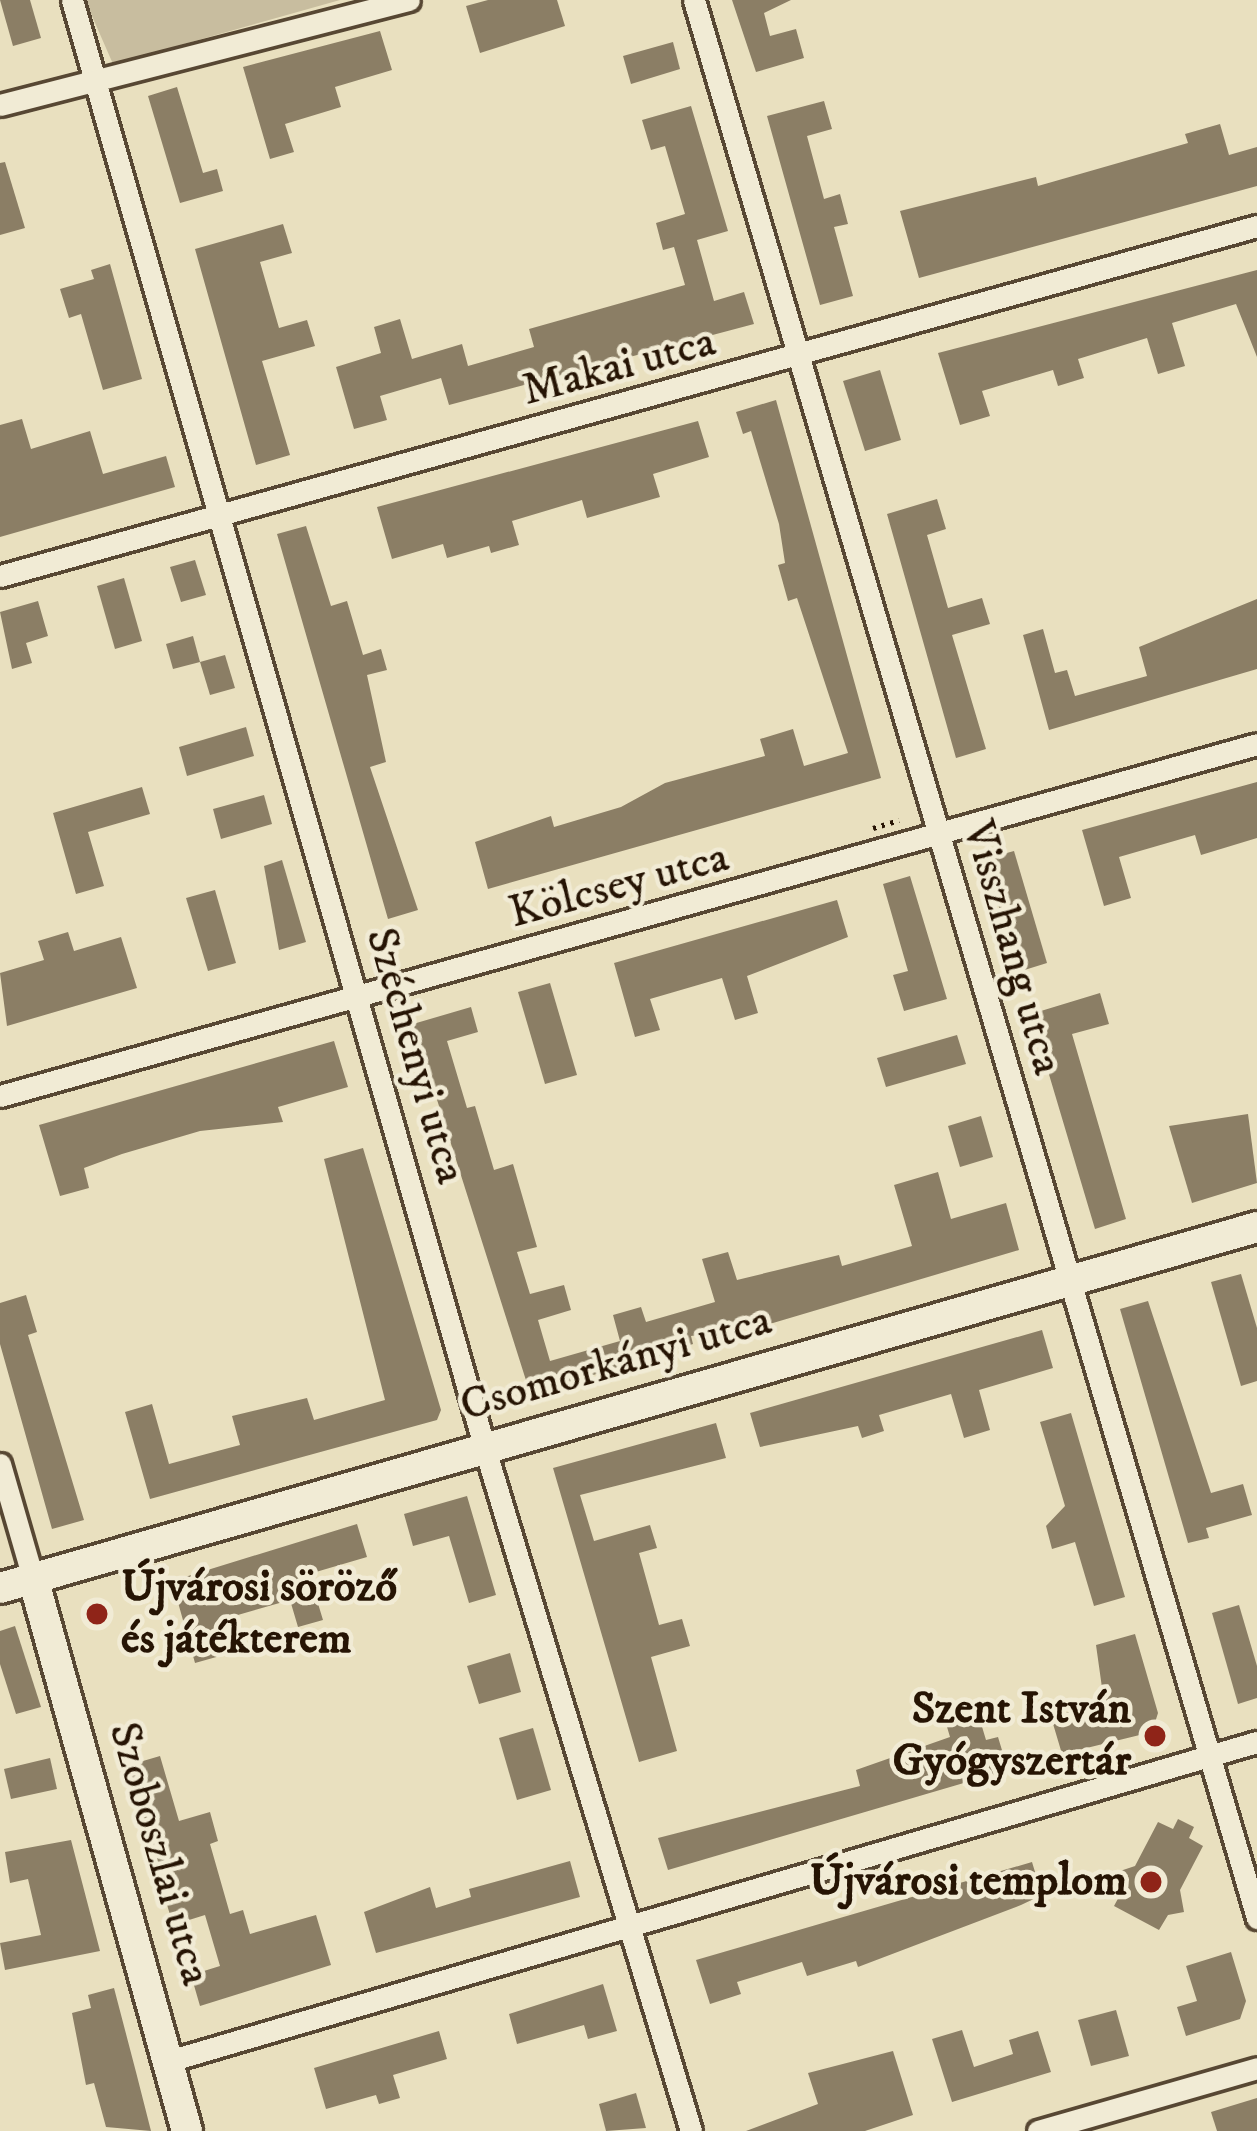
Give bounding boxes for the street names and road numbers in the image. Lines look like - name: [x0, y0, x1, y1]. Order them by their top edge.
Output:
- street label: Makai utca: [517, 315, 721, 419]
- street label: Visszhang utca: [950, 815, 1074, 1081]
- street label: Kölcsey utca: [503, 831, 735, 941]
- street label: Széchenyi utca: [353, 922, 477, 1190]
- street label: Csomorkányi utca: [454, 1294, 778, 1434]
- street label: Szoboszlai utca: [96, 1716, 222, 1992]

